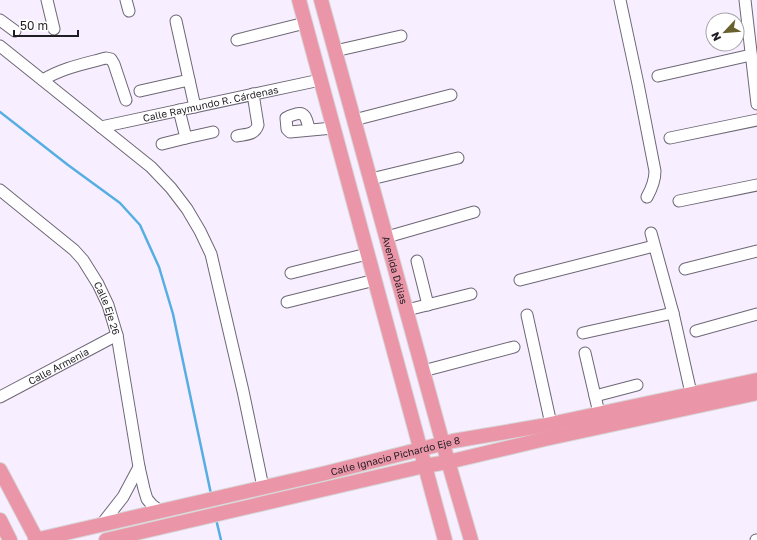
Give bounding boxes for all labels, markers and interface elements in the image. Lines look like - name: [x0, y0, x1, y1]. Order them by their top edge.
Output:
- scale bar: [14, 12, 78, 38]
- north arrow: [705, 12, 745, 52]
- text: 50 m: [20, 18, 48, 33]
- text: N: [708, 30, 723, 43]
- street label: Calle Raymundo R. Cárdenas: [142, 83, 279, 124]
- street label: Avenida Dálias: [380, 235, 410, 305]
- street label: Calle Eje 26: [92, 280, 123, 336]
- street label: Calle Armenia: [26, 345, 91, 387]
- street label: Calle Ignacio Pichardo Eje 8: [329, 434, 461, 478]

